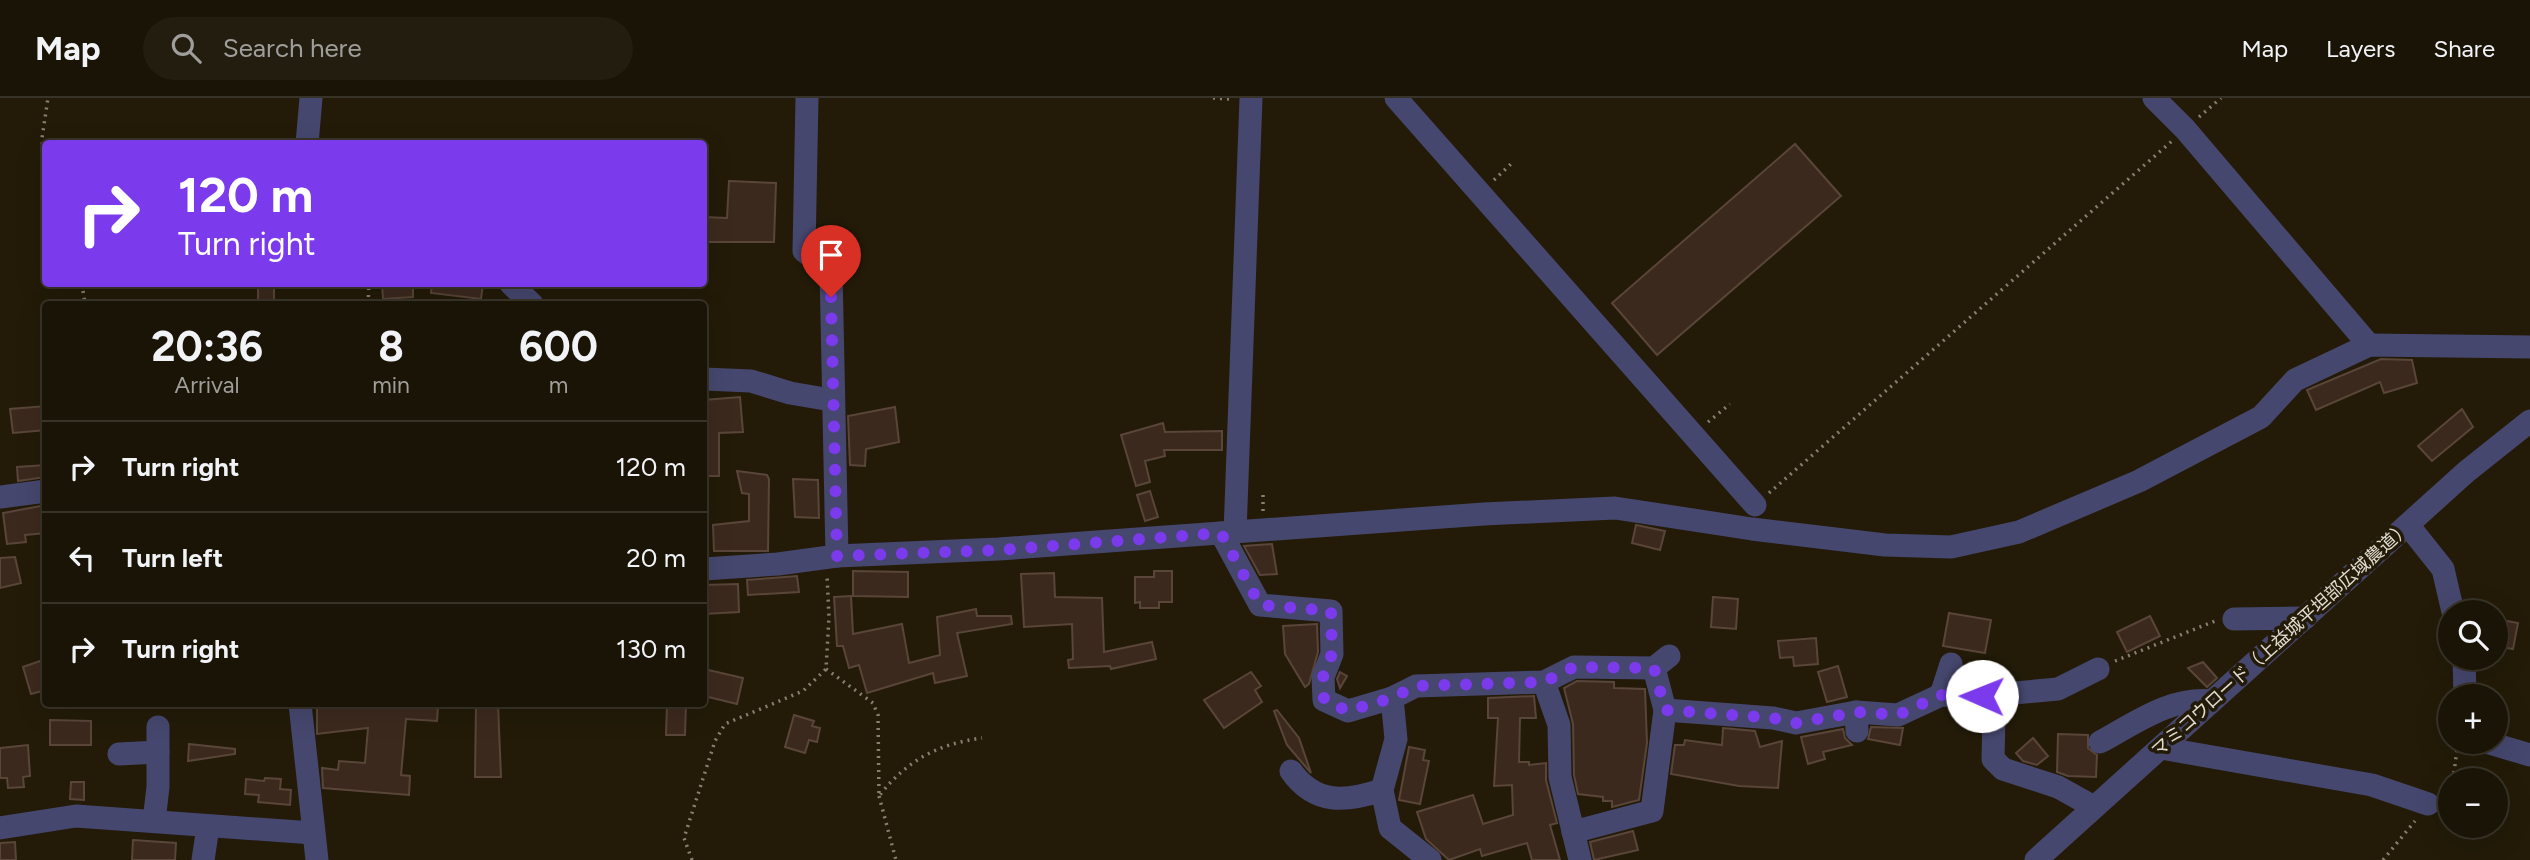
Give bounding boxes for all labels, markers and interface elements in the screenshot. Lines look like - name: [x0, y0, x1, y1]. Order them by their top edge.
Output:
- search box: [143, 17, 633, 80]
- text: Map: [35, 29, 101, 68]
- icon: search: [167, 29, 205, 67]
- text: Search here: [223, 32, 362, 64]
- text: Map: [2241, 34, 2288, 63]
- text: Layers: [2326, 34, 2395, 63]
- text: Share: [2433, 34, 2495, 63]
- text: 120 m: [178, 165, 313, 224]
- icon: right: [63, 168, 154, 259]
- text: Turn right: [178, 225, 316, 263]
- pin: [801, 225, 861, 297]
- icon: arrive: [812, 236, 850, 274]
- text: 20:36: [151, 321, 263, 372]
- text: 8: [378, 321, 404, 372]
- text: 600: [519, 321, 598, 372]
- text: Arrival: [175, 371, 240, 399]
- text: min: [372, 371, 410, 399]
- text: m: [549, 371, 568, 399]
- icon: right: [63, 448, 101, 486]
- text: Turn right: [122, 451, 239, 483]
- text: 120 m: [616, 451, 686, 483]
- street label: マミコウロード（上益城平坦部広域農道）: [2147, 517, 2415, 761]
- icon: left: [63, 539, 101, 577]
- text: Turn left: [122, 542, 223, 574]
- text: 20 m: [626, 542, 686, 574]
- map controls: [2438, 600, 2508, 838]
- button: search: [2438, 600, 2508, 670]
- icon: right: [63, 630, 101, 668]
- text: Turn right: [122, 633, 239, 665]
- text: 130 m: [616, 633, 686, 665]
- position arrow: [1945, 659, 2019, 733]
- button: +: [2438, 684, 2508, 754]
- button: −: [2438, 768, 2508, 838]

